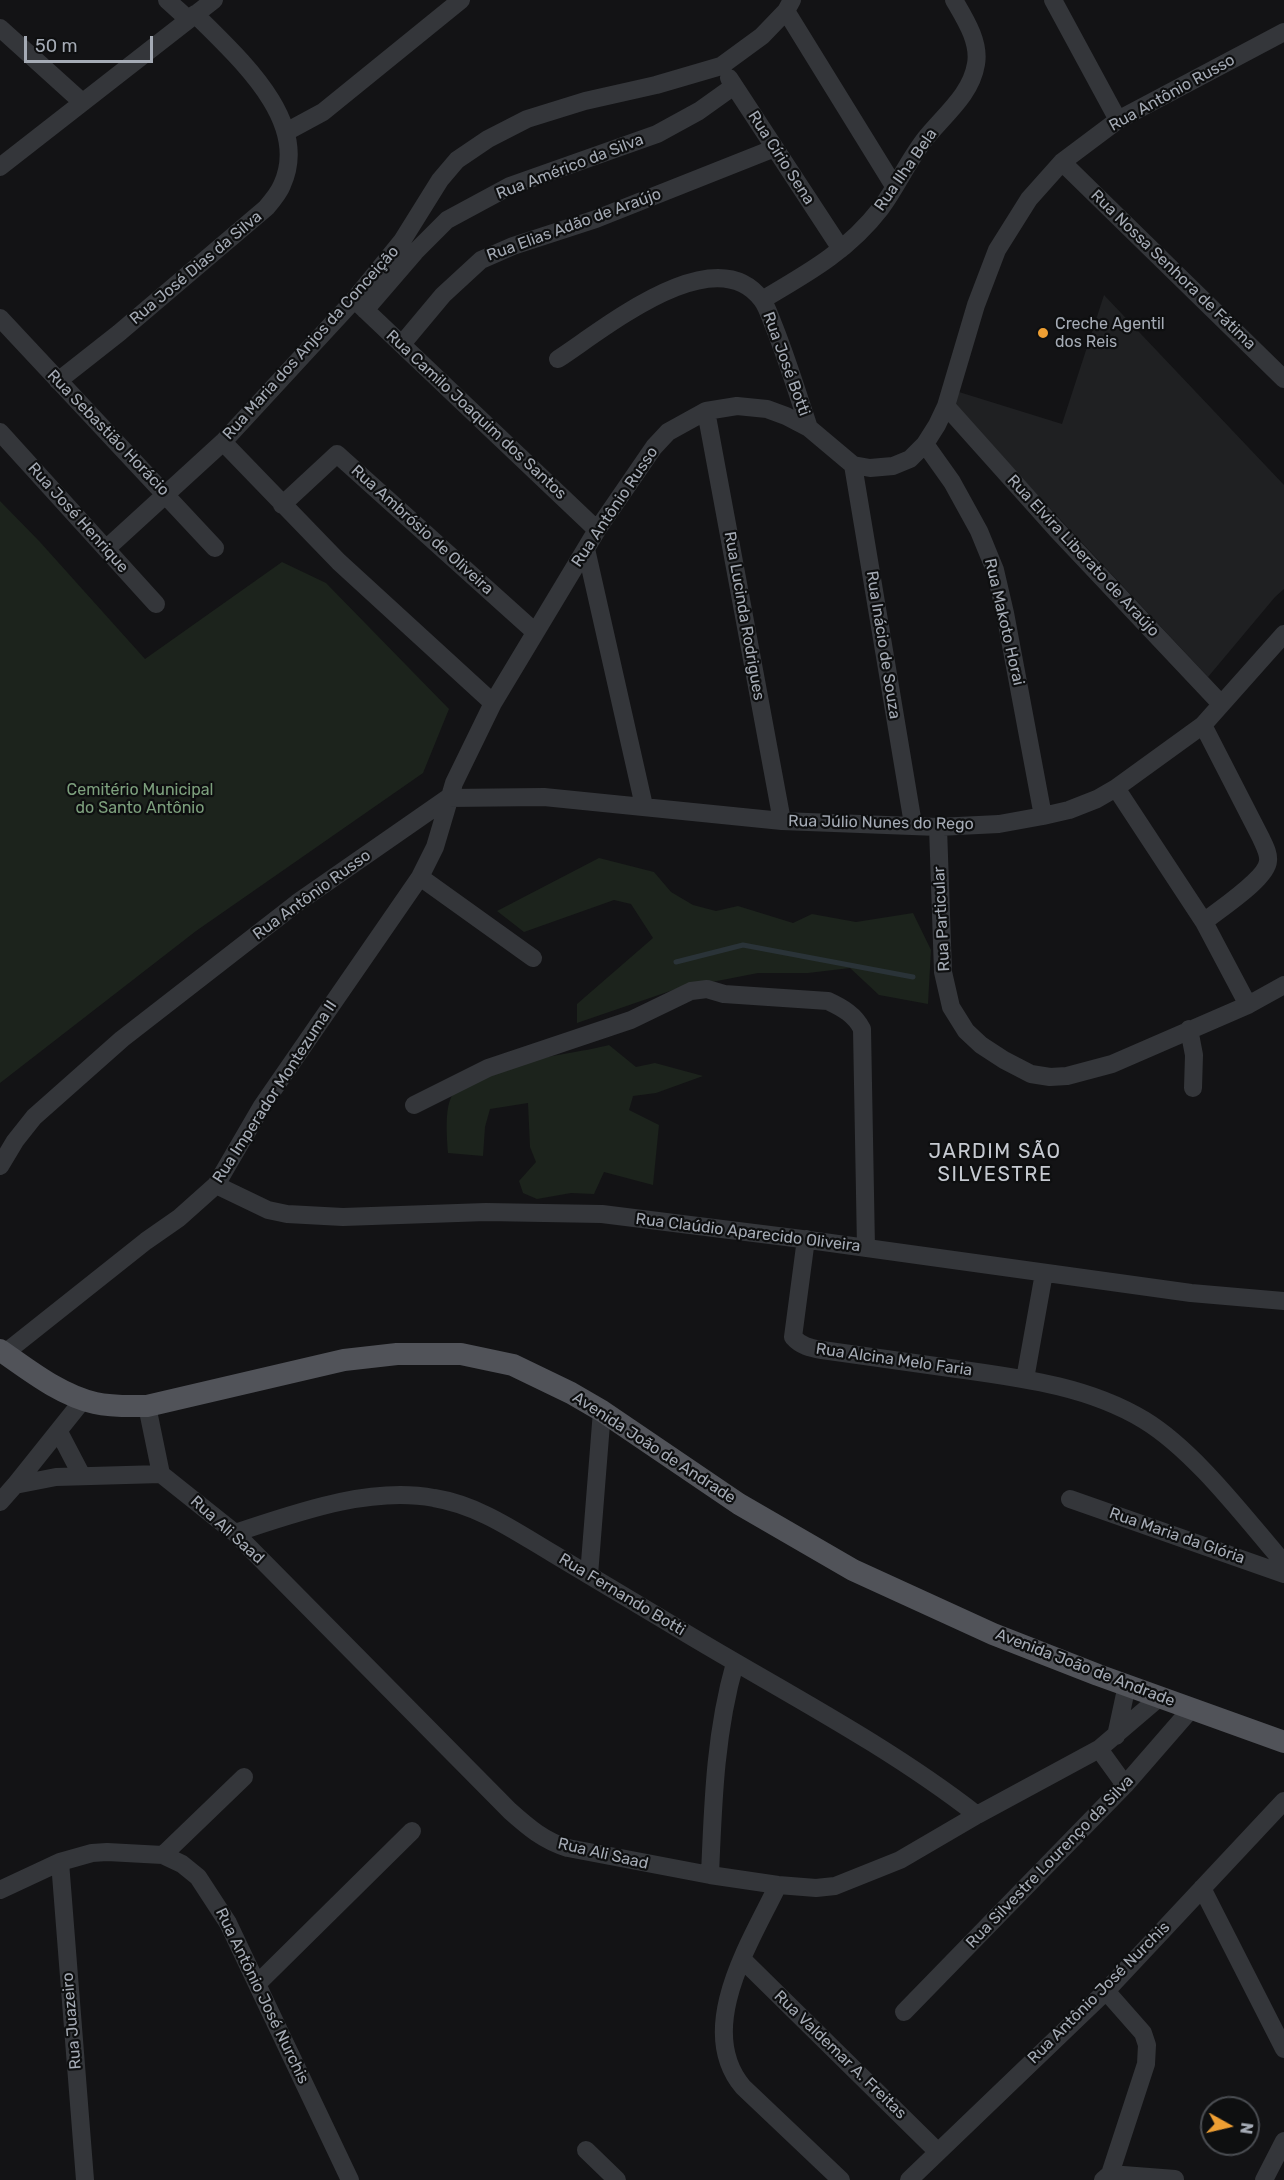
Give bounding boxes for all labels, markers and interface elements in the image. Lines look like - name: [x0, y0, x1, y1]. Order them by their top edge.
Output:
- scale bar: [27, 24, 156, 62]
- text: 50 m: [35, 35, 78, 57]
- street label: Rua Antônio Russo: [1106, 50, 1238, 136]
- street label: Rua Círio Sena: [744, 108, 818, 208]
- street label: Rua Ilha Bela: [871, 125, 941, 215]
- street label: Rua Américo da Silva: [494, 130, 646, 204]
- street label: Rua Elias Adão de Araújo: [484, 184, 664, 266]
- street label: Rua Nossa Senhora de Fátima: [1087, 186, 1259, 354]
- street label: Rua José Dias da Silva: [126, 207, 266, 329]
- street label: Rua Maria dos Anjos da Conceição: [219, 242, 403, 444]
- street label: Rua José Botti: [758, 309, 814, 419]
- place label: Creche Agentil dos Reis: [1055, 314, 1165, 352]
- street label: Rua Camilo Joaquim dos Santos: [382, 326, 570, 504]
- marker: Creche Agentil dos Reis: [1036, 326, 1050, 340]
- street label: Rua Sebastião Horácio: [43, 366, 173, 500]
- street label: Rua Antônio Russo: [568, 443, 662, 571]
- street label: Rua José Henrique: [24, 459, 132, 577]
- street label: Rua Ambrósio de Oliveira: [347, 461, 497, 599]
- street label: Rua Elvira Liberato de Araújo: [1003, 471, 1163, 641]
- street label: Rua Lucinda Rodrigues: [720, 530, 768, 702]
- street label: Rua Makoto Horai: [980, 557, 1028, 687]
- street label: Rua Inácio de Souza: [862, 570, 904, 720]
- park label: Cemitério Municipal do Santo Antônio: [67, 780, 213, 818]
- street label: Rua Júlio Nunes do Rego: [788, 812, 974, 834]
- street label: Rua Antônio Russo: [249, 846, 375, 944]
- street label: Rua Particular: [930, 866, 954, 972]
- street label: Rua Imperador Montezuma II: [209, 997, 341, 1187]
- district label: JARDIM SÃO SILVESTRE: [929, 1140, 1061, 1187]
- street label: Rua Claúdio Aparecido Oliveira: [634, 1210, 862, 1256]
- street label: Rua Alcina Melo Faria: [815, 1340, 973, 1380]
- street label: Avenida João de Andrade: [569, 1388, 739, 1508]
- street label: Rua Ali Saad: [186, 1492, 268, 1568]
- street label: Rua Maria da Glória: [1107, 1504, 1247, 1568]
- street label: Rua Fernando Botti: [555, 1550, 689, 1640]
- street label: Avenida João de Andrade: [993, 1625, 1177, 1711]
- street label: Rua Silvestre Lourenço da Silva: [962, 1772, 1138, 1952]
- street label: Rua Ali Saad: [556, 1834, 650, 1874]
- street label: Rua Antônio José Nurchis: [211, 1905, 313, 2087]
- street label: Rua Antônio José Nurchis: [1024, 1918, 1174, 2068]
- street label: Rua Juazeiro: [58, 1972, 86, 2070]
- street label: Rua Valdemar A. Freitas: [770, 1987, 910, 2123]
- north arrow: [1200, 2096, 1260, 2156]
- text: N: [1236, 2121, 1257, 2135]

